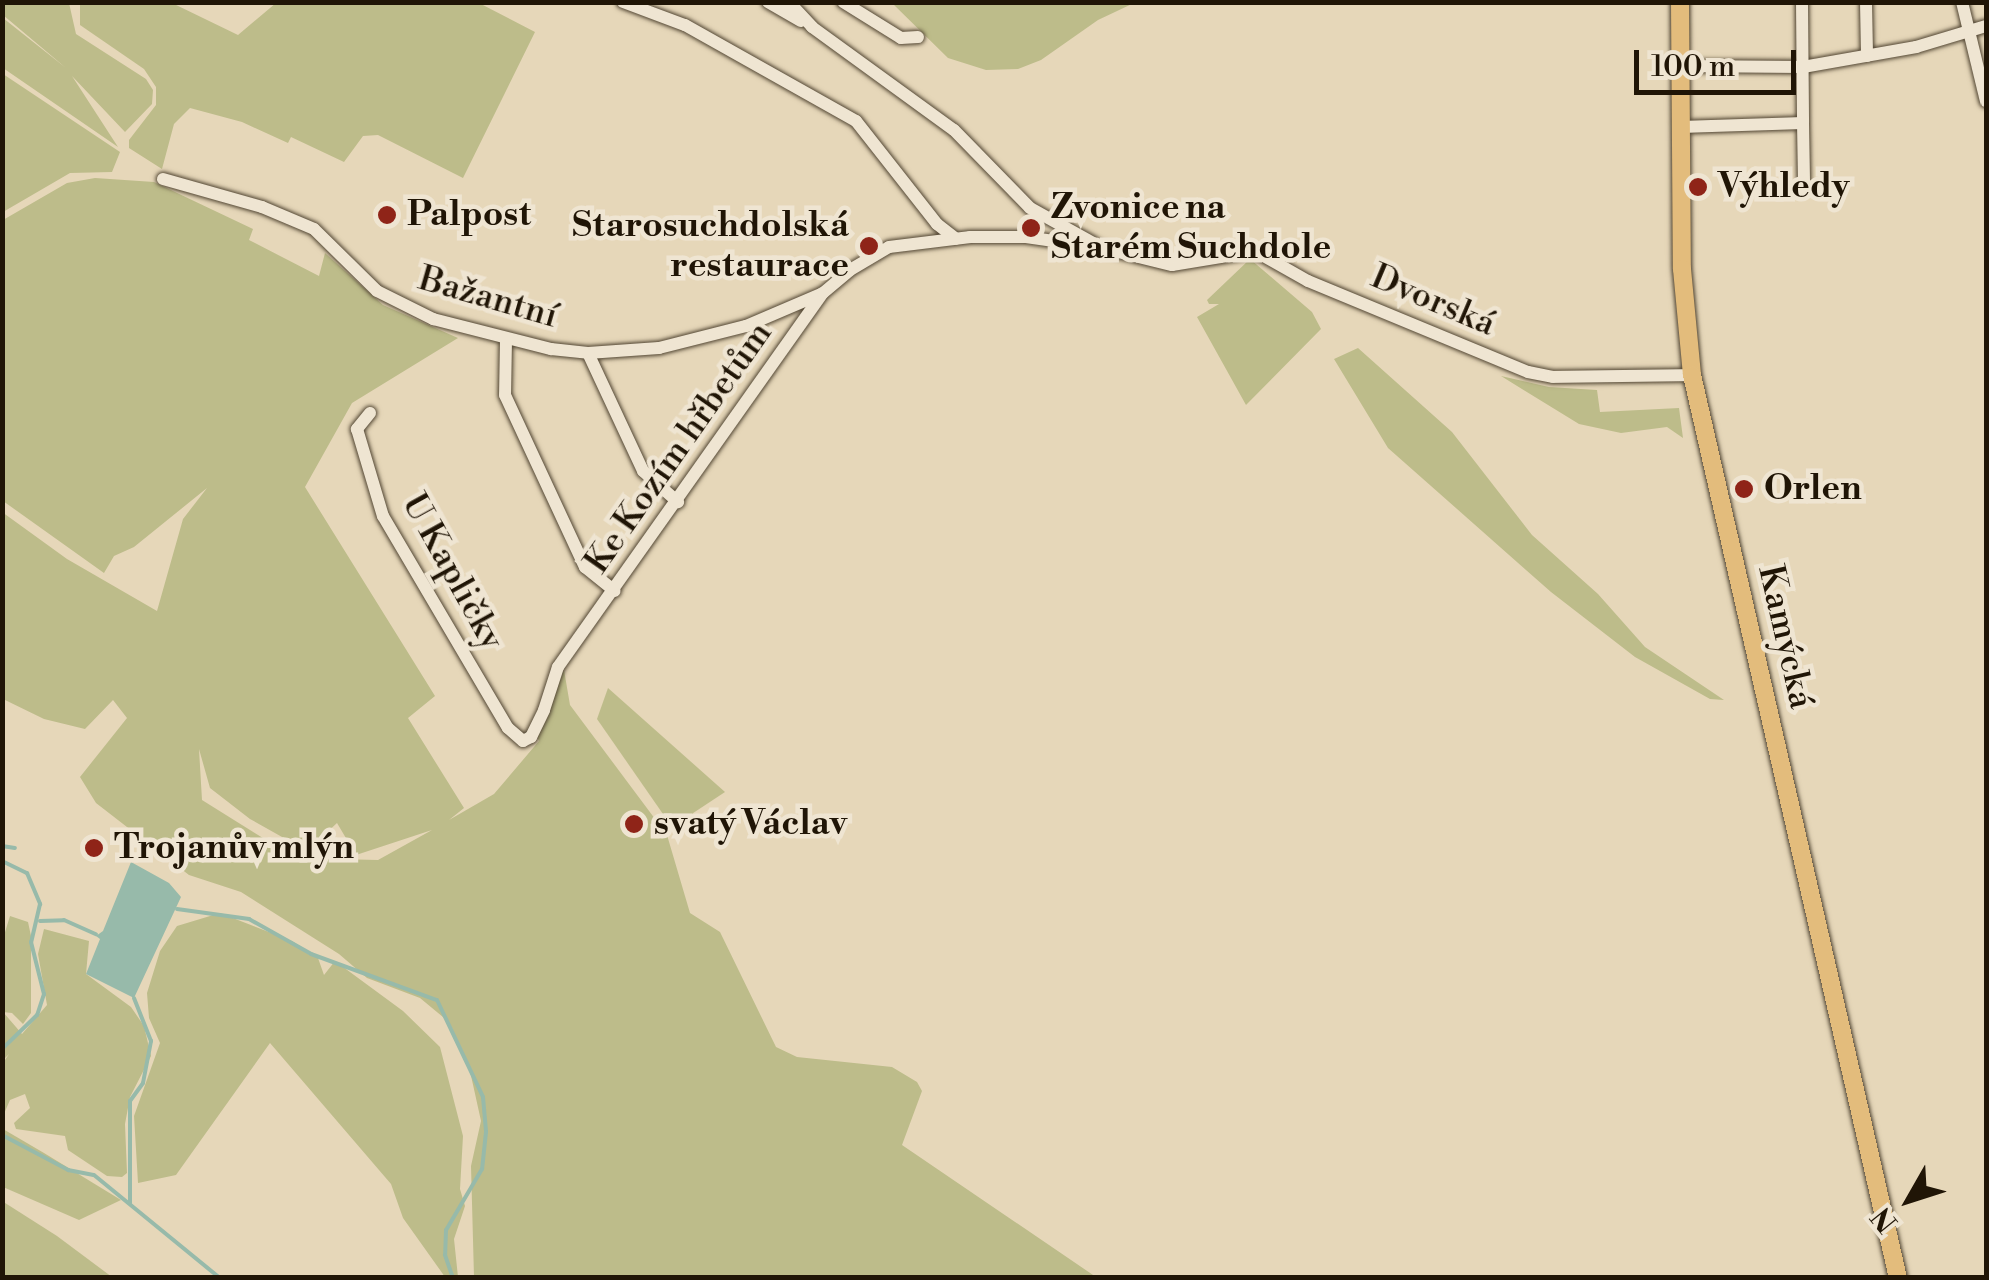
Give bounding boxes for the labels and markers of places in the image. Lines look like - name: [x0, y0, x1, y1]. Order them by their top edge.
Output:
- place label: Výhledy: [1718, 166, 1849, 208]
- marker: Výhledy: [1687, 176, 1709, 198]
- place label: Zvonice na Starém Suchdole: [1051, 187, 1331, 269]
- place label: Palpost: [407, 194, 531, 236]
- marker: Palpost: [376, 204, 398, 226]
- place label: Starosuchdolská restaurace: [572, 205, 849, 287]
- marker: Zvonice na Starém Suchdole: [1020, 217, 1042, 239]
- marker: Starosuchdolská restaurace: [858, 235, 880, 257]
- place label: Orlen: [1764, 468, 1862, 510]
- marker: Orlen: [1733, 478, 1755, 500]
- place label: svatý Václav: [654, 803, 847, 845]
- marker: svatý Václav: [623, 813, 645, 835]
- place label: Trojanův mlýn: [114, 827, 354, 869]
- marker: Trojanův mlýn: [83, 837, 105, 859]

